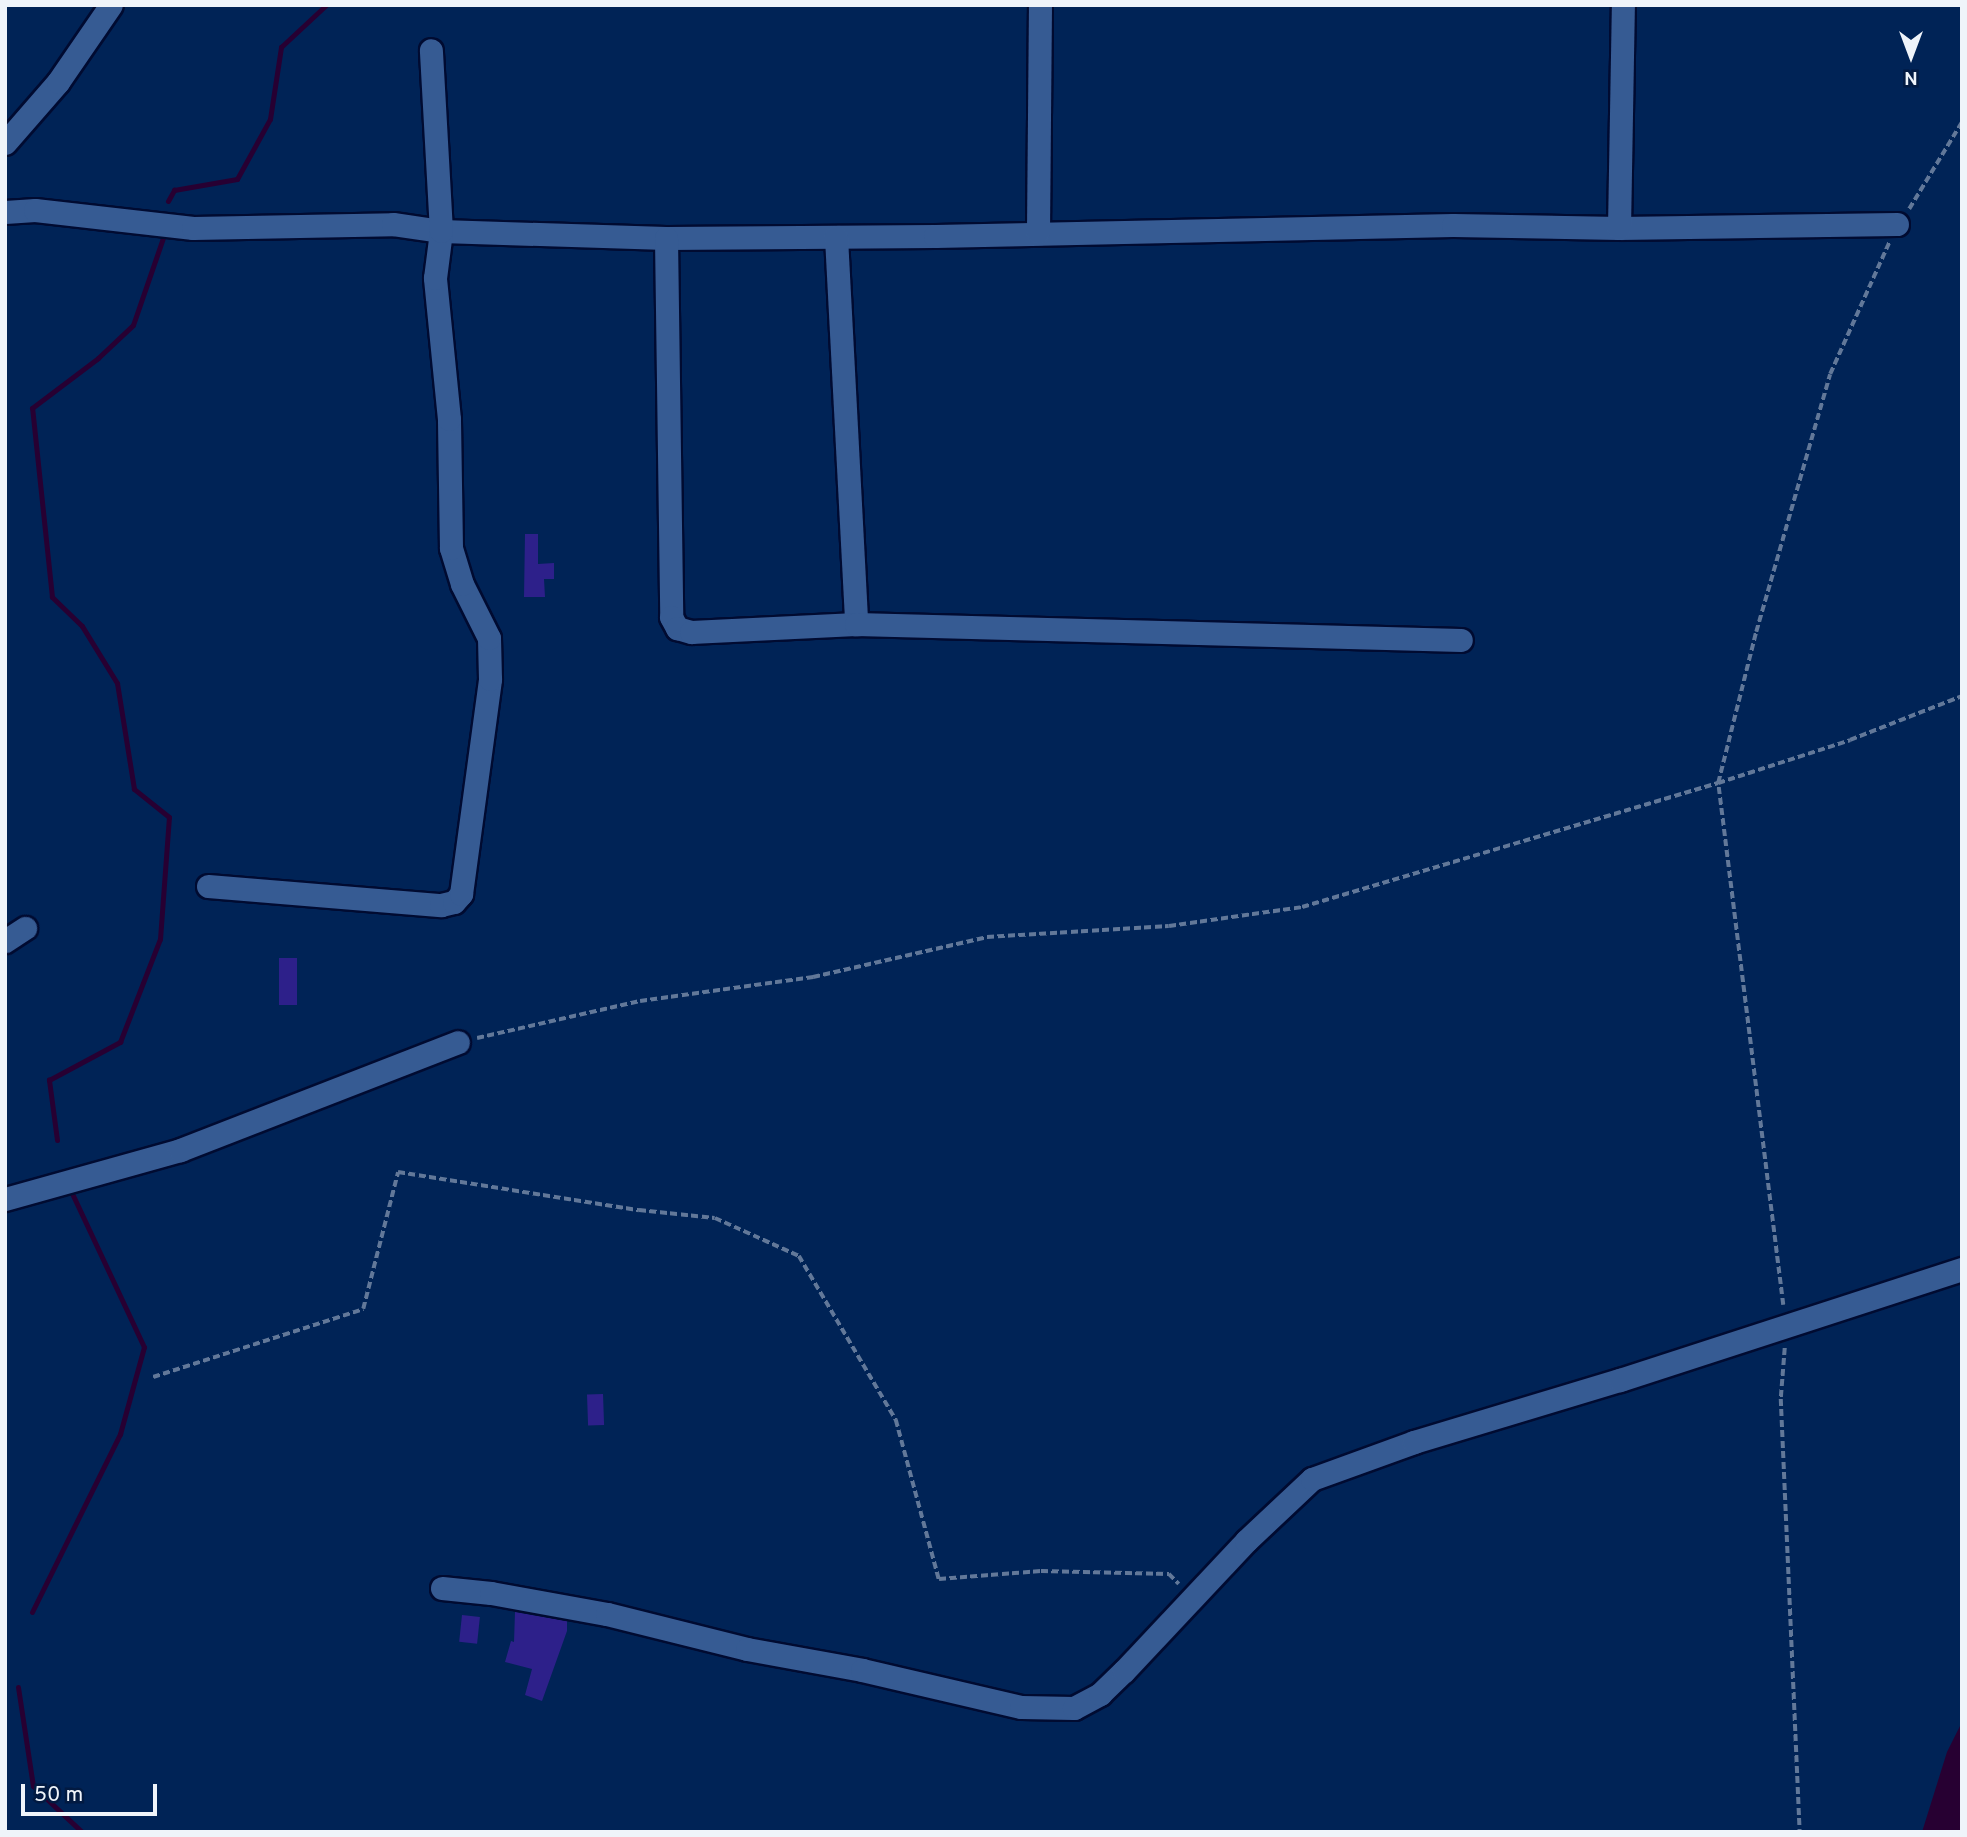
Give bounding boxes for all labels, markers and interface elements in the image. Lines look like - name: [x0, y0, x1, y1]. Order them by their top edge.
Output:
- north arrow: [1876, 21, 1946, 91]
- text: N: [1904, 65, 1918, 89]
- scale bar: [24, 1770, 161, 1814]
- text: 50 m: [34, 1782, 83, 1809]

